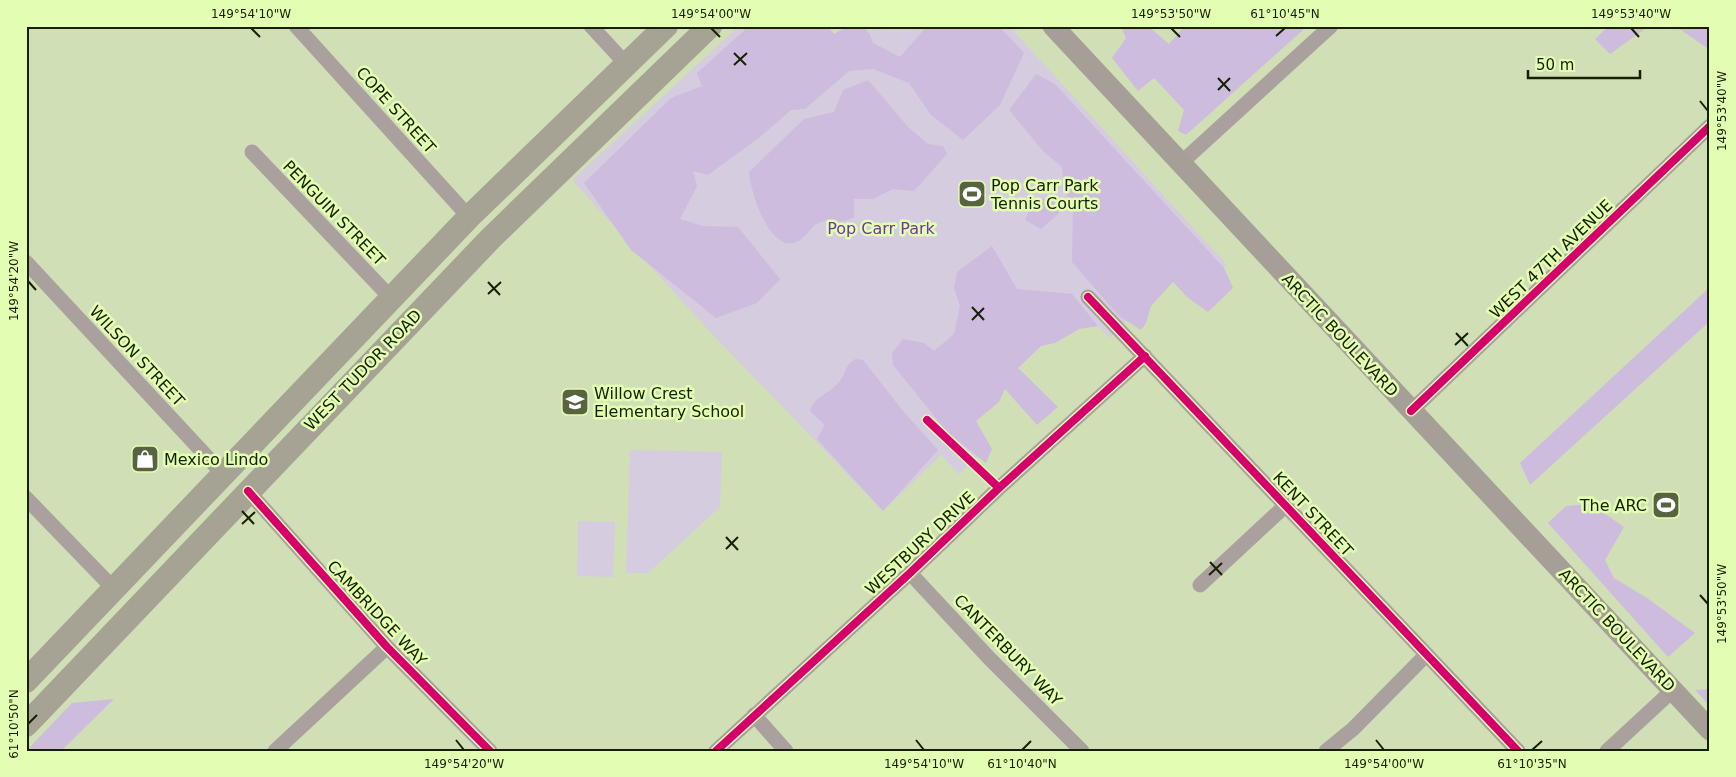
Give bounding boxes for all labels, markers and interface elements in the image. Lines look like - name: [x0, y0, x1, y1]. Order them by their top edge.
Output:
- text: 149°54'10"W: [211, 7, 291, 21]
- text: 149°54'00"W: [671, 7, 751, 21]
- text: 149°53'50"W: [1131, 7, 1211, 21]
- text: 61°10'45"N: [1250, 7, 1320, 21]
- text: 149°53'40"W: [1591, 7, 1671, 21]
- scale bar: [1528, 48, 1641, 80]
- text: 50 m: [1536, 56, 1574, 74]
- street label: COPE STREET: [352, 63, 440, 157]
- text: 149°53'40"W: [1715, 71, 1729, 151]
- street label: PENGUIN STREET: [279, 157, 389, 270]
- place label: Pop Carr Park Tennis Courts: [990, 176, 1099, 213]
- sports icon: Pop Carr Park Tennis Courts: [957, 179, 987, 209]
- street label: WEST 47TH AVENUE: [1486, 196, 1616, 322]
- park label: Pop Carr Park: [827, 219, 936, 238]
- text: 149°54'20"W: [7, 241, 21, 321]
- street label: ARCTIC BOULEVARD: [1278, 269, 1402, 401]
- street label: WILSON STREET: [86, 302, 189, 410]
- street label: WEST TUDOR ROAD: [301, 306, 425, 434]
- place label: Willow Crest Elementary School: [594, 384, 744, 421]
- school or university icon: Willow Crest Elementary School: [560, 387, 590, 417]
- shop icon: Mexico Lindo: [130, 444, 160, 474]
- place label: Mexico Lindo: [164, 450, 268, 469]
- street label: KENT STREET: [1269, 468, 1357, 560]
- street label: WESTBURY DRIVE: [861, 487, 979, 599]
- sports icon: The ARC: [1651, 490, 1681, 520]
- place label: The ARC: [1579, 496, 1647, 515]
- street label: CAMBRIDGE WAY: [323, 556, 431, 670]
- street label: ARCTIC BOULEVARD: [1555, 564, 1679, 696]
- text: 149°53'50"W: [1715, 564, 1729, 644]
- street label: CANTERBURY WAY: [950, 590, 1066, 710]
- text: 61°10'50"N: [7, 689, 21, 759]
- text: 149°54'20"W: [424, 757, 504, 771]
- text: 149°54'10"W: [884, 757, 964, 771]
- text: 61°10'40"N: [987, 757, 1057, 771]
- text: 149°54'00"W: [1344, 757, 1424, 771]
- text: 61°10'35"N: [1497, 757, 1567, 771]

